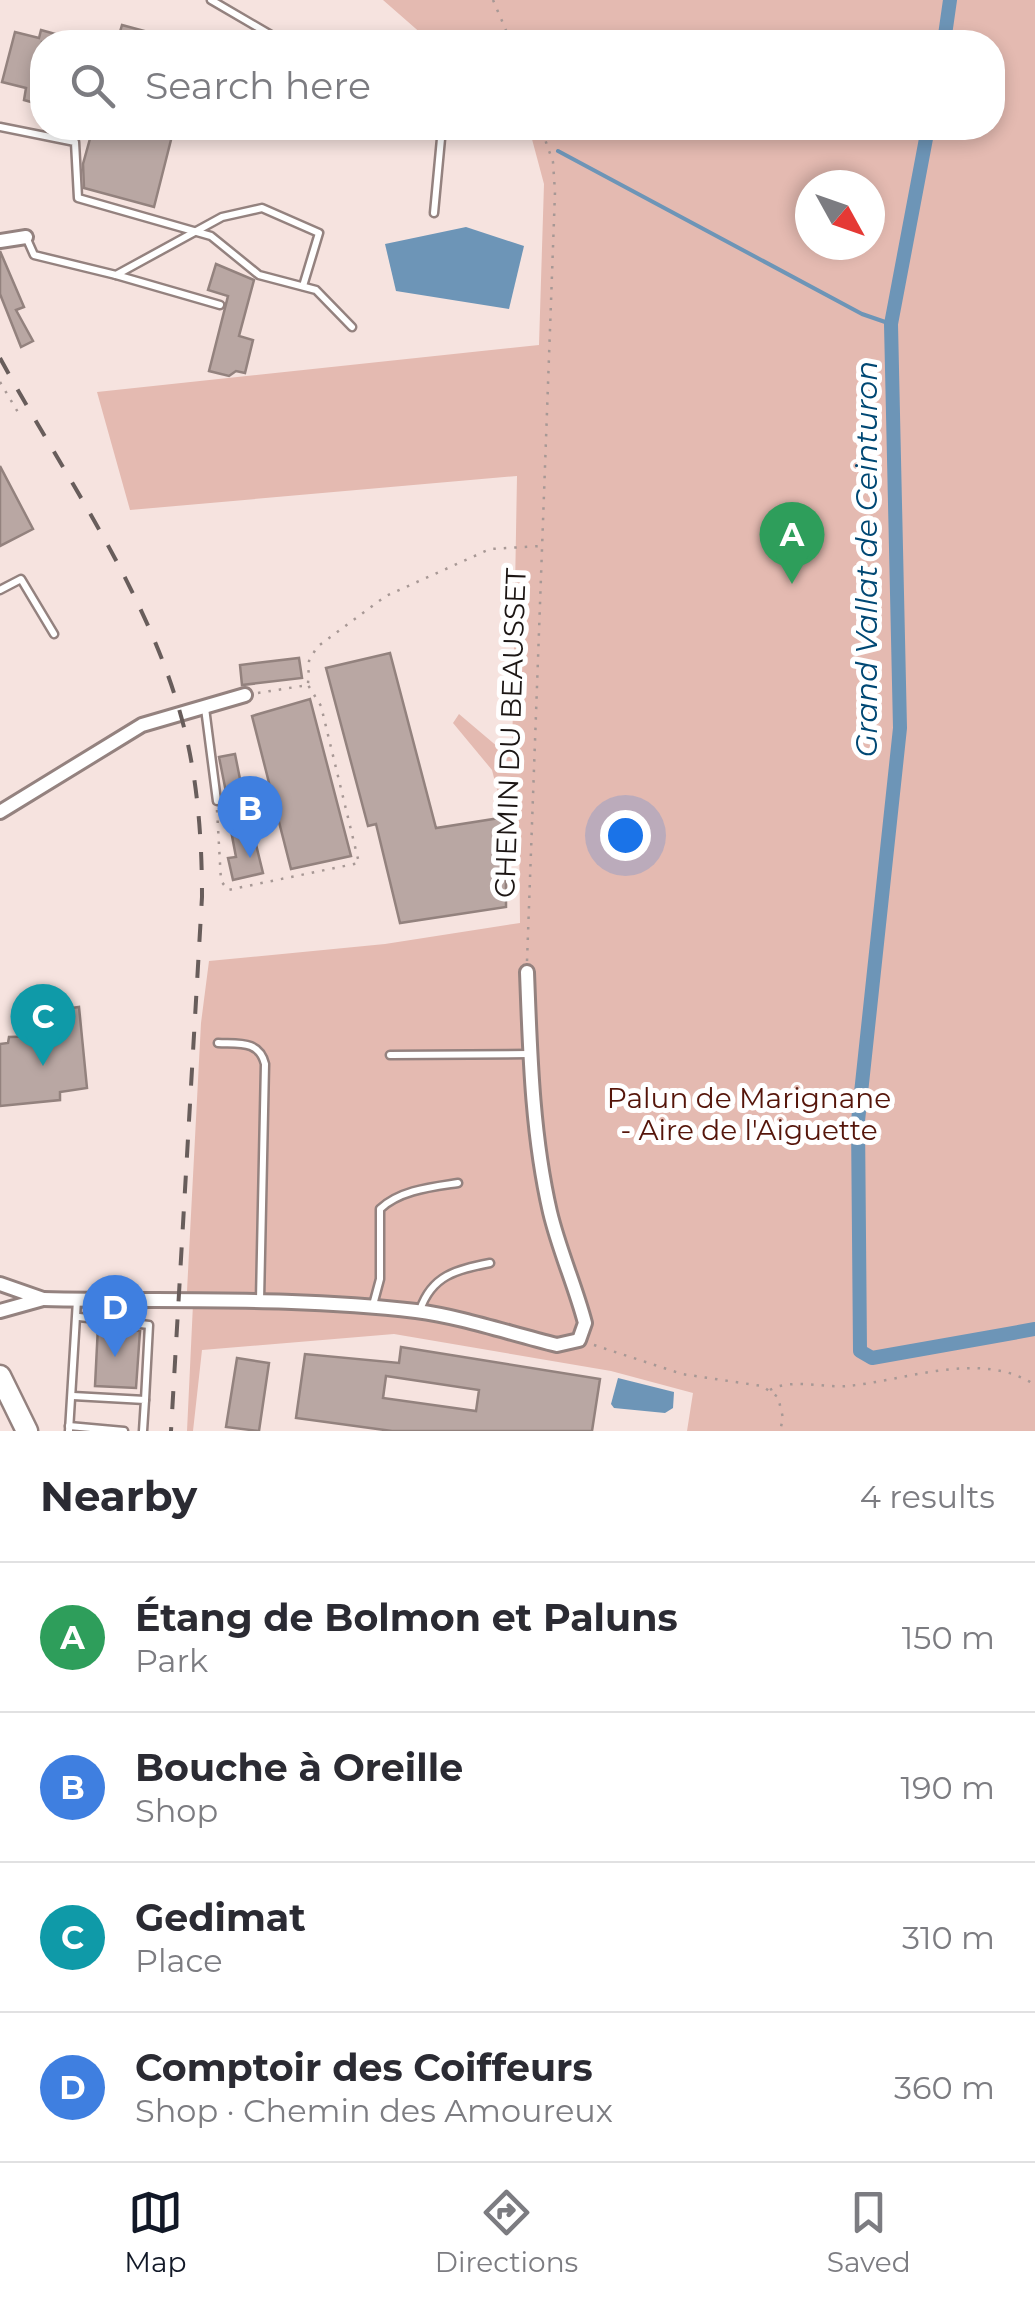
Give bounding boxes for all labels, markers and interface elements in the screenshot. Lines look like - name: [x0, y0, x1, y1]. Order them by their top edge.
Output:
- search box: [30, 30, 1005, 140]
- icon: search: [65, 58, 120, 113]
- text: Search here: [145, 62, 371, 109]
- north arrow: [795, 170, 885, 260]
- water label: Grand Vallat de Ceinturon: [848, 361, 885, 757]
- pin: A: [760, 502, 824, 584]
- street label: CHEMIN DU BEAUSSET: [487, 567, 533, 899]
- pin: B: [218, 776, 282, 858]
- your location: [600, 810, 651, 861]
- pin: C: [10, 984, 76, 1066]
- park label: Palun de Marignane - Aire de l'Aiguette: [607, 1081, 891, 1147]
- pin: D: [82, 1274, 148, 1357]
- text: Nearby: [40, 1470, 197, 1522]
- text: 4 results: [860, 1477, 995, 1516]
- text: Étang de Bolmon et Paluns: [135, 1594, 678, 1641]
- text: A: [60, 1618, 85, 1657]
- text: 150 m: [902, 1618, 995, 1657]
- text: Park: [135, 1641, 208, 1680]
- text: Bouche à Oreille: [135, 1744, 463, 1791]
- text: B: [60, 1768, 85, 1807]
- text: 190 m: [900, 1768, 995, 1807]
- text: Shop: [135, 1791, 218, 1830]
- text: Gedimat: [135, 1894, 306, 1941]
- text: C: [61, 1918, 84, 1957]
- text: 310 m: [902, 1918, 995, 1957]
- text: Place: [135, 1941, 223, 1980]
- text: Comptoir des Coiffeurs: [135, 2044, 593, 2091]
- text: D: [59, 2068, 86, 2107]
- text: 360 m: [894, 2068, 995, 2107]
- text: Shop · Chemin des Amoureux: [135, 2091, 613, 2130]
- tab: Map: [124, 2185, 186, 2279]
- tab: Directions: [435, 2185, 578, 2279]
- tab: Saved: [827, 2185, 911, 2279]

